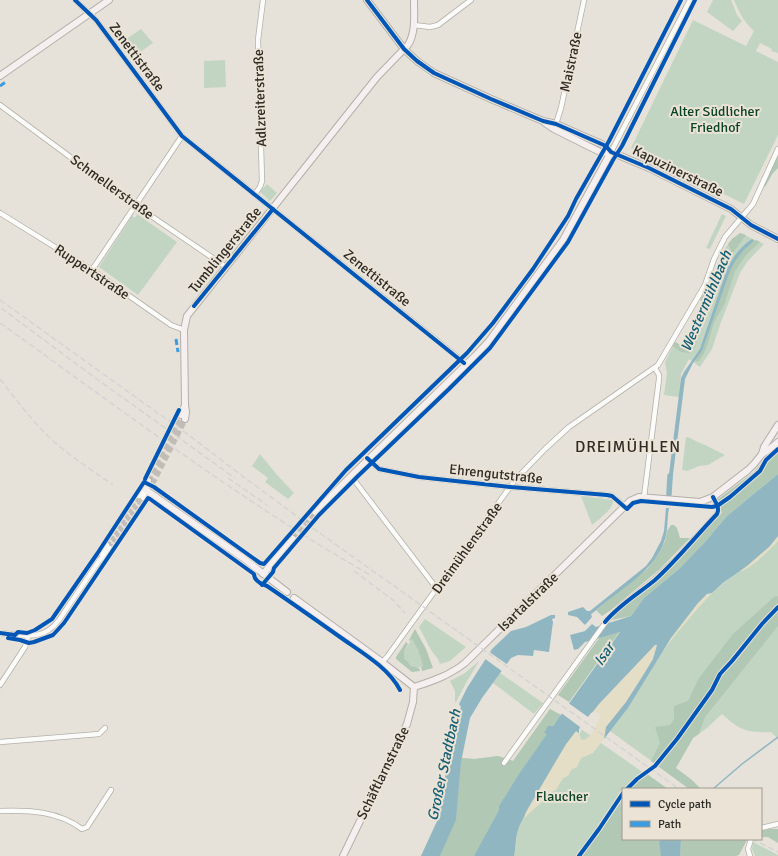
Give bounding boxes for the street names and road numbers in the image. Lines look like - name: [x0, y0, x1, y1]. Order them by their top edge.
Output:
- street label: Zenettistraße: [106, 19, 168, 95]
- street label: Maistraße: [556, 30, 586, 94]
- street label: Adlzreiterstraße: [250, 49, 270, 147]
- street label: Kapuzinerstraße: [630, 142, 726, 200]
- street label: Schmellerstraße: [67, 151, 157, 223]
- street label: Tumblingerstraße: [185, 203, 265, 297]
- street label: Ruppertstraße: [51, 241, 133, 303]
- street label: Zenettistraße: [340, 246, 414, 310]
- street label: Ehrengutstraße: [448, 461, 544, 487]
- street label: Dreimühlenstraße: [428, 499, 506, 597]
- street label: Isartalstraße: [494, 569, 562, 635]
- street label: Schäftlarnstraße: [353, 724, 413, 822]

